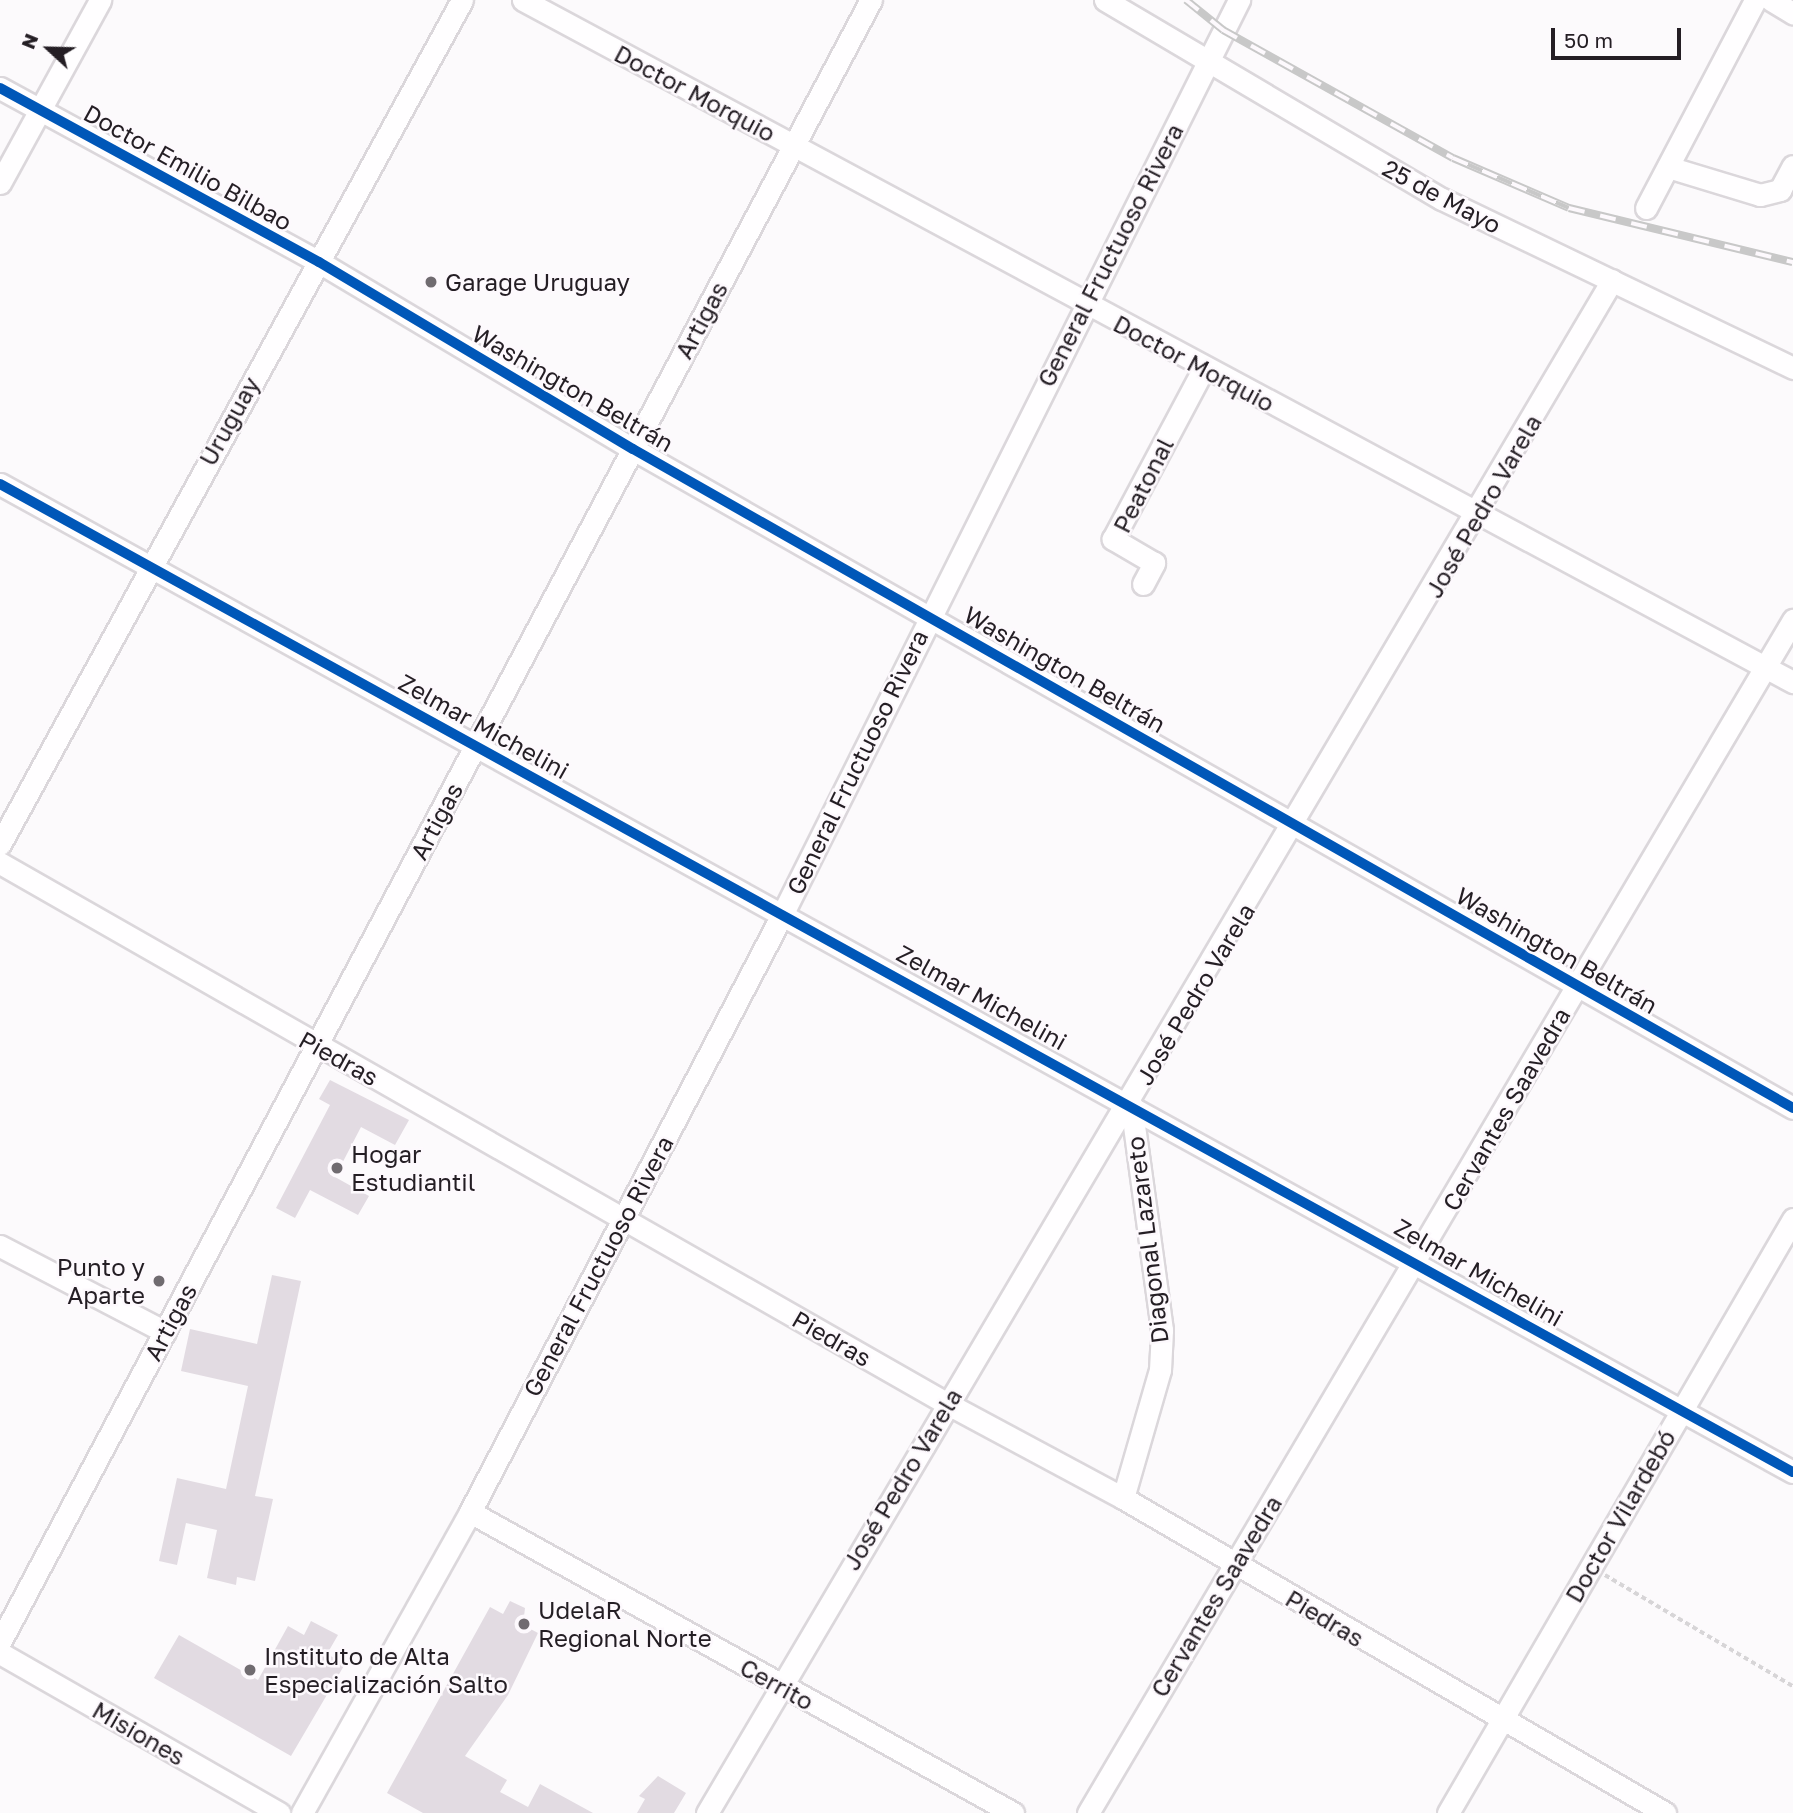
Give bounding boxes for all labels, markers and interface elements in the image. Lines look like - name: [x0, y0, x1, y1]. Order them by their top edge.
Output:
- north arrow: [14, 14, 84, 84]
- scale bar: [1555, 14, 1685, 58]
- text: 50 m: [1564, 27, 1613, 53]
- text: N: [16, 30, 42, 52]
- street label: Doctor Morquio: [610, 39, 780, 147]
- street label: Doctor Emilio Bilbao: [79, 98, 297, 236]
- street label: General Fructuoso Rivera: [1031, 119, 1189, 391]
- street label: 25 de Mayo: [1378, 153, 1506, 239]
- place label: Garage Uruguay: [445, 268, 630, 296]
- marker: Garage Uruguay: [423, 274, 439, 290]
- street label: Artigas: [669, 277, 733, 363]
- street label: Doctor Morquio: [1109, 309, 1279, 417]
- street label: Washington Beltrán: [467, 319, 679, 457]
- street label: Uruguay: [193, 372, 265, 470]
- street label: José Pedro Varela: [1419, 409, 1547, 603]
- street label: Peatonal: [1107, 433, 1179, 537]
- street label: Washington Beltrán: [959, 600, 1171, 738]
- street label: General Fructuoso Rivera: [780, 625, 934, 899]
- street label: Zelmar Michelini: [394, 667, 574, 785]
- street label: Artigas: [404, 778, 468, 864]
- street label: Washington Beltrán: [1451, 881, 1663, 1019]
- street label: José Pedro Varela: [1129, 898, 1261, 1090]
- street label: Zelmar Michelini: [892, 938, 1072, 1056]
- street label: Cervantes Saavedra: [1436, 1002, 1576, 1216]
- street label: Piedras: [294, 1025, 384, 1091]
- street label: General Fructuoso Rivera: [517, 1131, 679, 1401]
- street label: Diagonal Lazareto: [1120, 1135, 1174, 1345]
- place label: Hogar Estudiantil: [351, 1140, 475, 1196]
- marker: Hogar Estudiantil: [329, 1160, 345, 1176]
- street label: Zelmar Michelini: [1390, 1212, 1568, 1332]
- place label: Punto y Aparte: [57, 1253, 145, 1309]
- marker: Punto y Aparte: [151, 1273, 167, 1289]
- street label: Artigas: [138, 1279, 202, 1365]
- street label: Piedras: [787, 1304, 877, 1372]
- street label: José Pedro Varela: [836, 1383, 968, 1575]
- street label: Doctor Vilardebó: [1559, 1425, 1681, 1607]
- street label: Cervantes Saavedra: [1145, 1490, 1287, 1702]
- street label: Piedras: [1281, 1583, 1369, 1653]
- place label: UdelaR Regional Norte: [538, 1596, 712, 1652]
- marker: UdelaR Regional Norte: [516, 1616, 532, 1632]
- place label: Instituto de Alta Especialización Salto: [264, 1642, 508, 1698]
- street label: Cerrito: [735, 1652, 819, 1716]
- marker: Instituto de Alta Especialización Salto: [242, 1662, 258, 1678]
- street label: Misiones: [88, 1695, 190, 1771]

